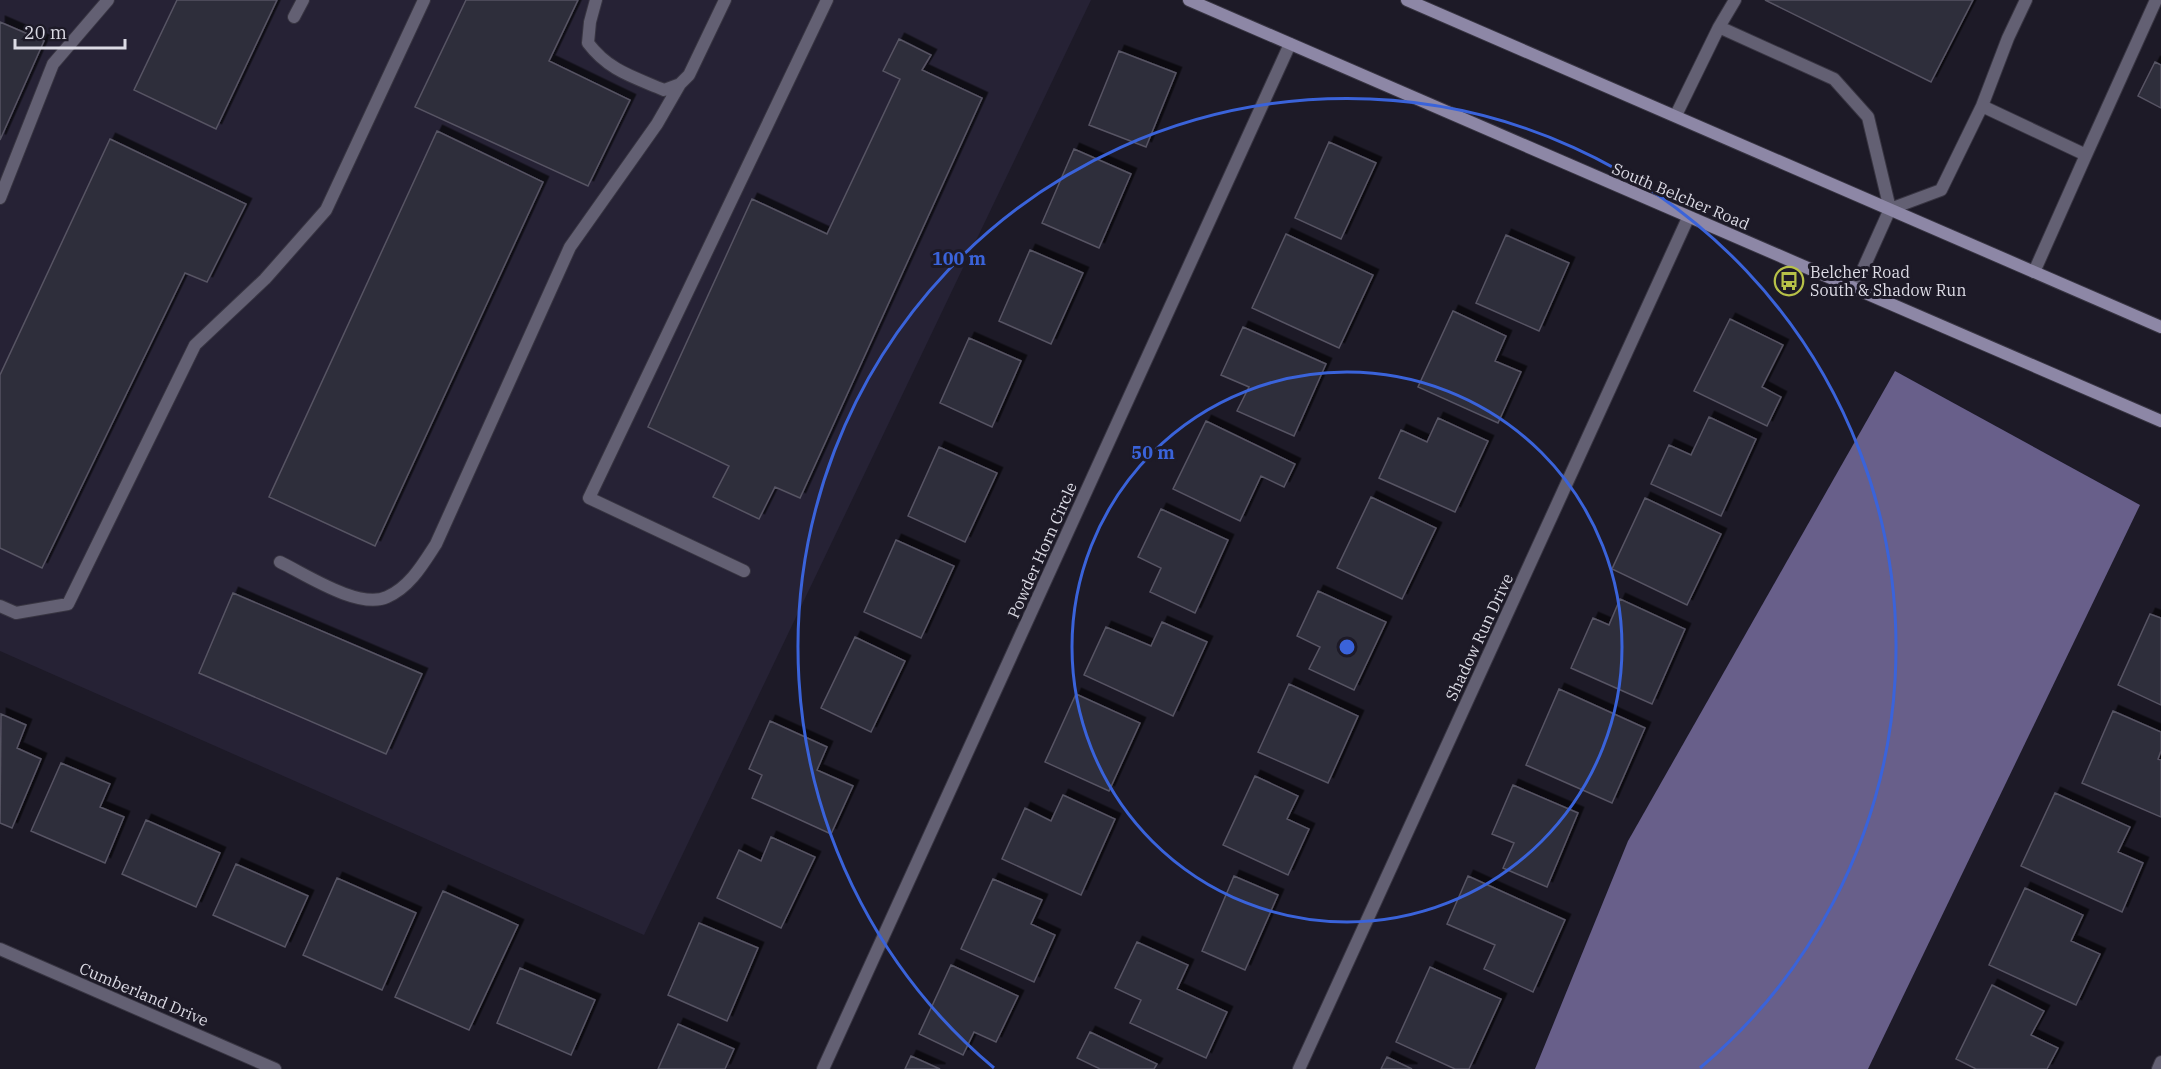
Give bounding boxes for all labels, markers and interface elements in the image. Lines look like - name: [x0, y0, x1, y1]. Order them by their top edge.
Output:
- scale bar: [15, 12, 124, 50]
- text: 20 m: [24, 21, 67, 44]
- street label: South Belcher Road: [1609, 158, 1753, 234]
- text: 100 m: [932, 247, 987, 270]
- place label: Belcher Road South & Shadow Run: [1810, 262, 1966, 300]
- bus stop icon: Belcher Road South & Shadow Run: [1773, 265, 1805, 297]
- text: 50 m: [1131, 441, 1175, 464]
- street label: Powder Horn Circle: [1003, 479, 1081, 621]
- street label: Shadow Run Drive: [1441, 570, 1517, 704]
- centre of rings: [1337, 637, 1357, 657]
- street label: Cumberland Drive: [76, 958, 212, 1030]

